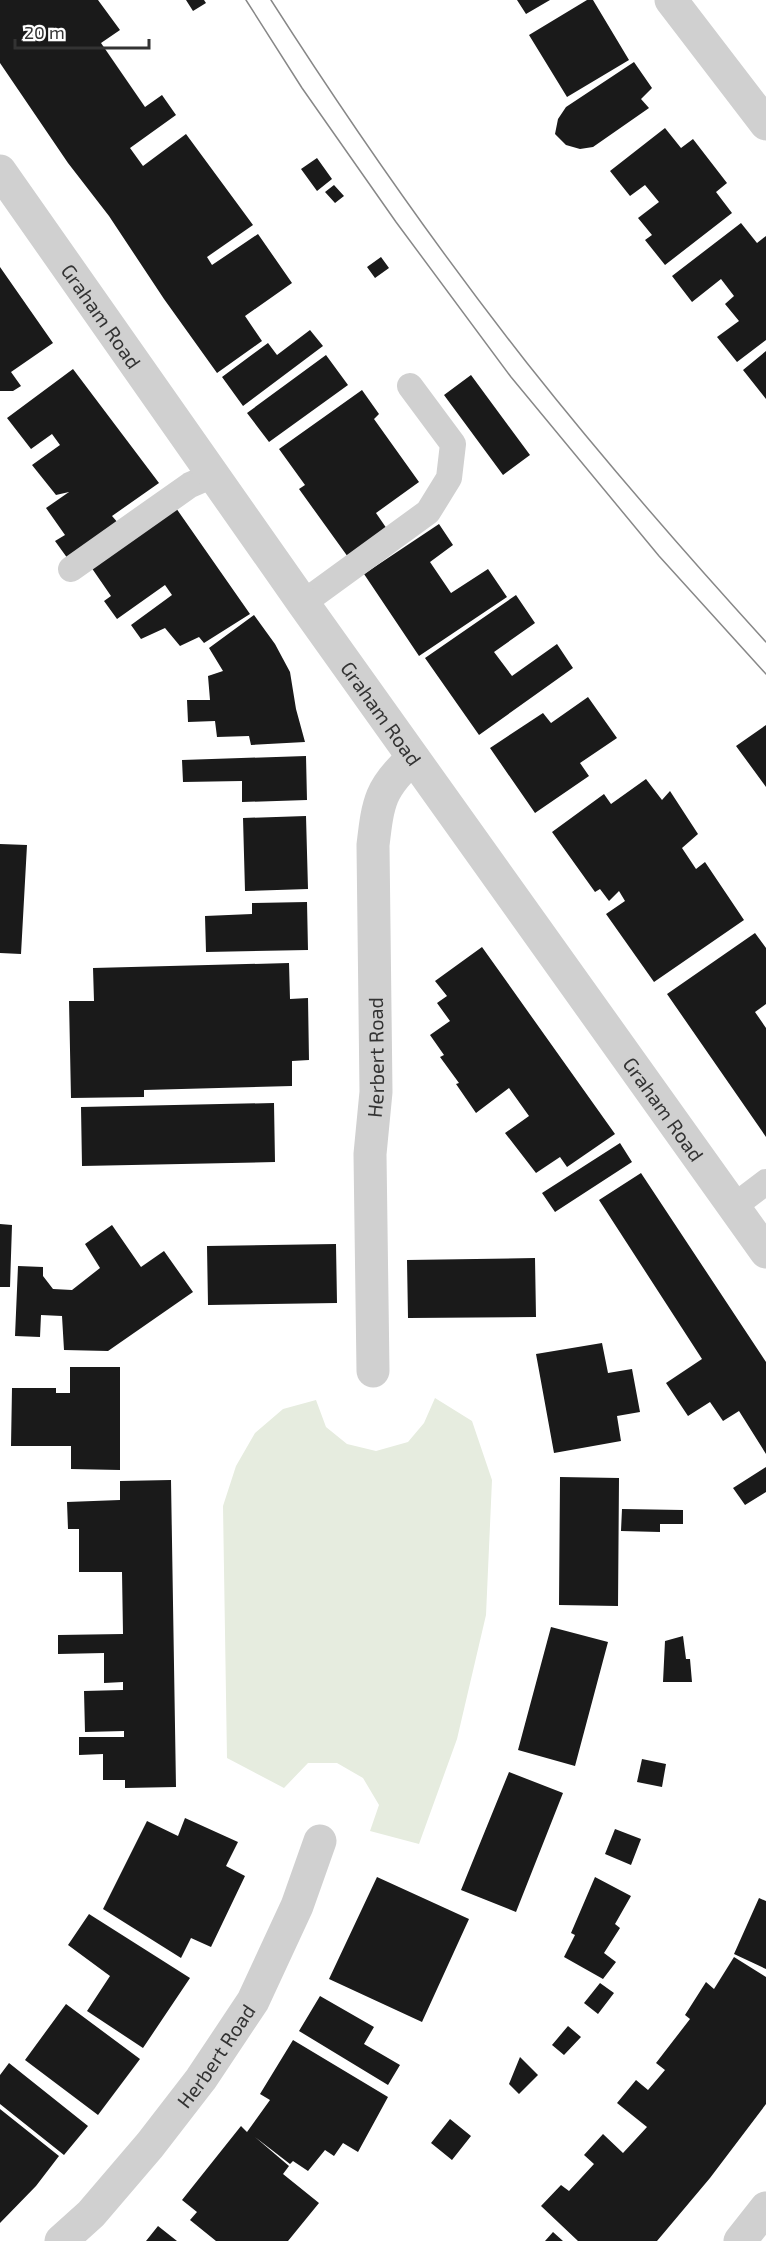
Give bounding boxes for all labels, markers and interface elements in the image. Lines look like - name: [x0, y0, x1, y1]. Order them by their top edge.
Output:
- scale bar: [15, 12, 148, 50]
- text: 20 m: [24, 21, 65, 43]
- street label: Graham Road: [57, 259, 147, 373]
- street label: Graham Road: [336, 656, 427, 770]
- street label: Herbert Road: [362, 997, 388, 1119]
- street label: Graham Road: [619, 1052, 709, 1166]
- street label: Herbert Road: [171, 1999, 260, 2112]

